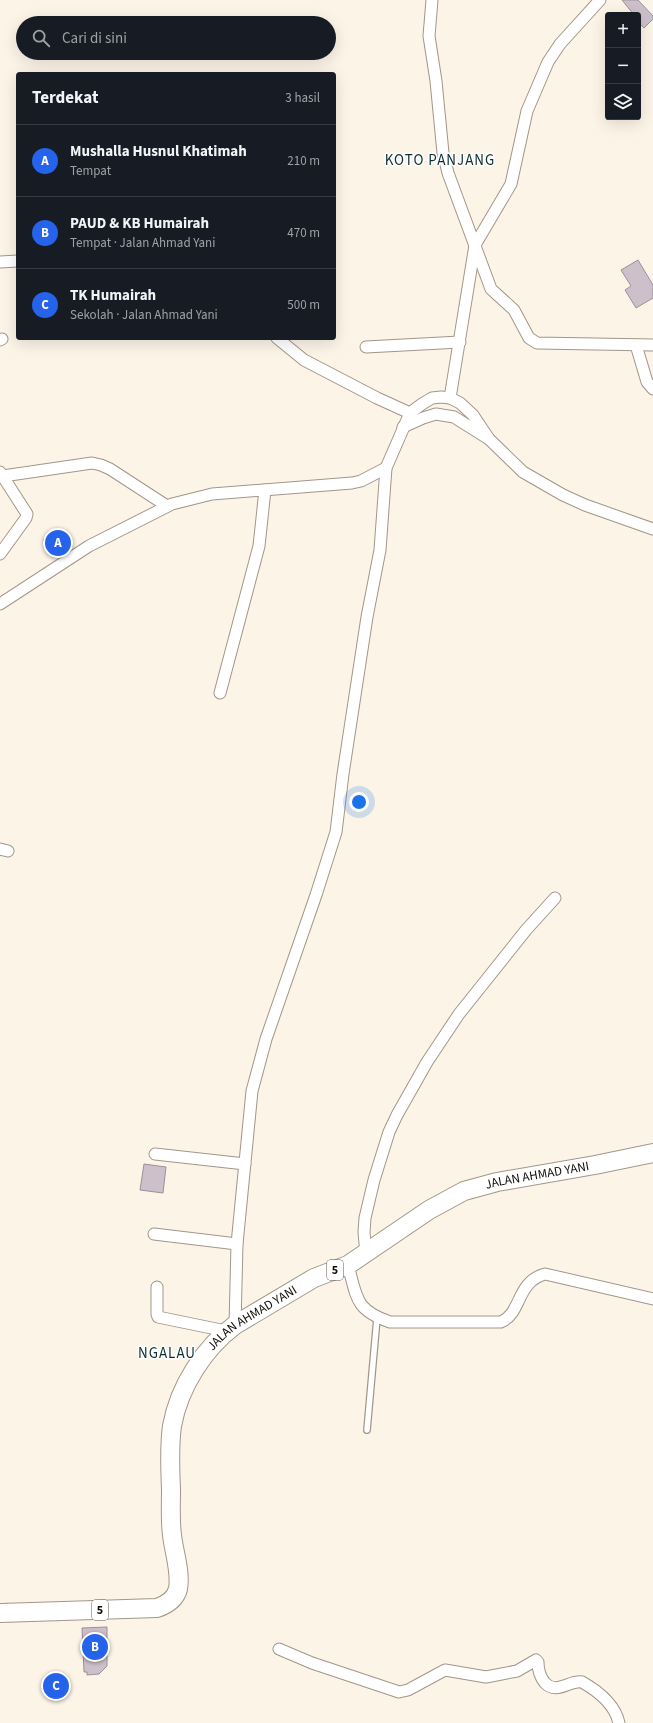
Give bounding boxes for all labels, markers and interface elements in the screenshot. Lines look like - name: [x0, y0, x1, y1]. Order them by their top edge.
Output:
- map controls: [605, 12, 641, 120]
- button: +: [605, 12, 641, 48]
- search box: [16, 16, 336, 60]
- icon: search: [30, 27, 52, 49]
- text: Cari di sini: [62, 28, 127, 49]
- button: −: [605, 48, 641, 84]
- button: layers: [605, 84, 641, 120]
- text: Terdekat: [32, 86, 98, 110]
- text: 3 hasil: [285, 89, 320, 107]
- text: Mushalla Husnul Khatimah: [70, 141, 247, 162]
- district label: KOTO PANJANG: [385, 150, 495, 171]
- text: A: [41, 152, 49, 170]
- text: 210 m: [287, 152, 320, 170]
- text: Tempat: [70, 162, 111, 180]
- text: PAUD & KB Humairah: [70, 213, 209, 234]
- text: B: [41, 224, 49, 242]
- text: 470 m: [287, 224, 320, 242]
- text: Tempat · Jalan Ahmad Yani: [70, 234, 215, 252]
- text: TK Humairah: [70, 285, 156, 306]
- text: C: [41, 296, 49, 314]
- text: 500 m: [287, 296, 320, 314]
- text: Sekolah · Jalan Ahmad Yani: [70, 306, 218, 324]
- pin: A: [45, 528, 71, 558]
- your location: [349, 792, 369, 812]
- street label: JALAN AHMAD YANI: [483, 1157, 591, 1194]
- road number: 5: [327, 1260, 343, 1280]
- street label: JALAN AHMAD YANI: [203, 1281, 300, 1355]
- district label: NGALAU: [138, 1343, 196, 1364]
- road number: 5: [92, 1600, 108, 1620]
- pin: B: [82, 1632, 108, 1662]
- pin: C: [43, 1671, 69, 1701]

